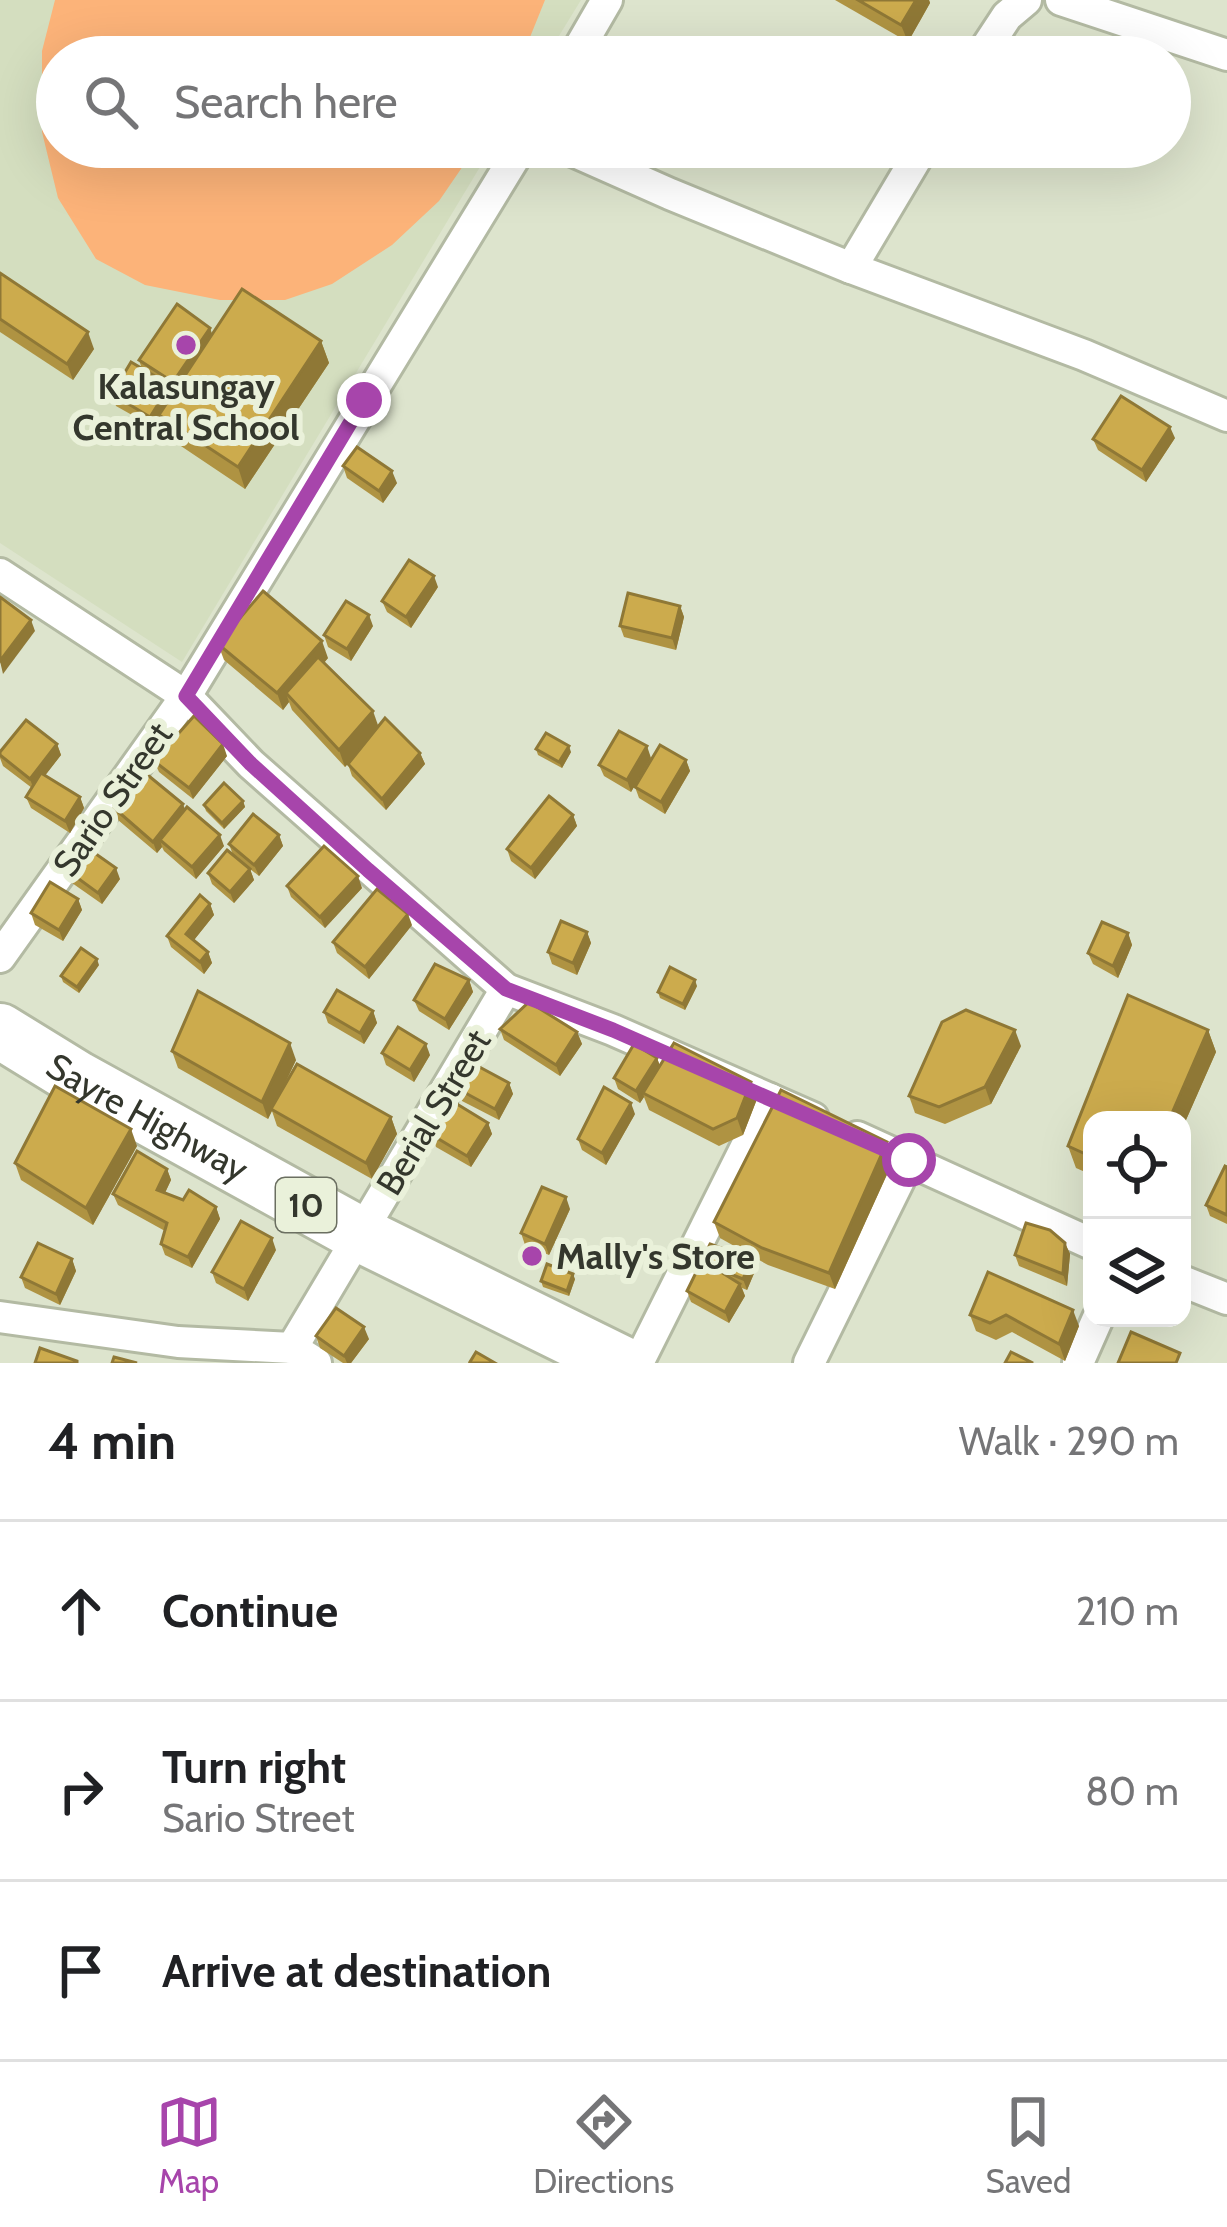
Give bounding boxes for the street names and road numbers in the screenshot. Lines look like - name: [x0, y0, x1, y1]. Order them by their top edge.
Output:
- street label: Sario Street: [43, 714, 181, 884]
- street label: Berial Street: [366, 1021, 500, 1203]
- street label: Sayre Highway: [39, 1043, 256, 1191]
- road number: 10: [276, 1178, 336, 1232]

